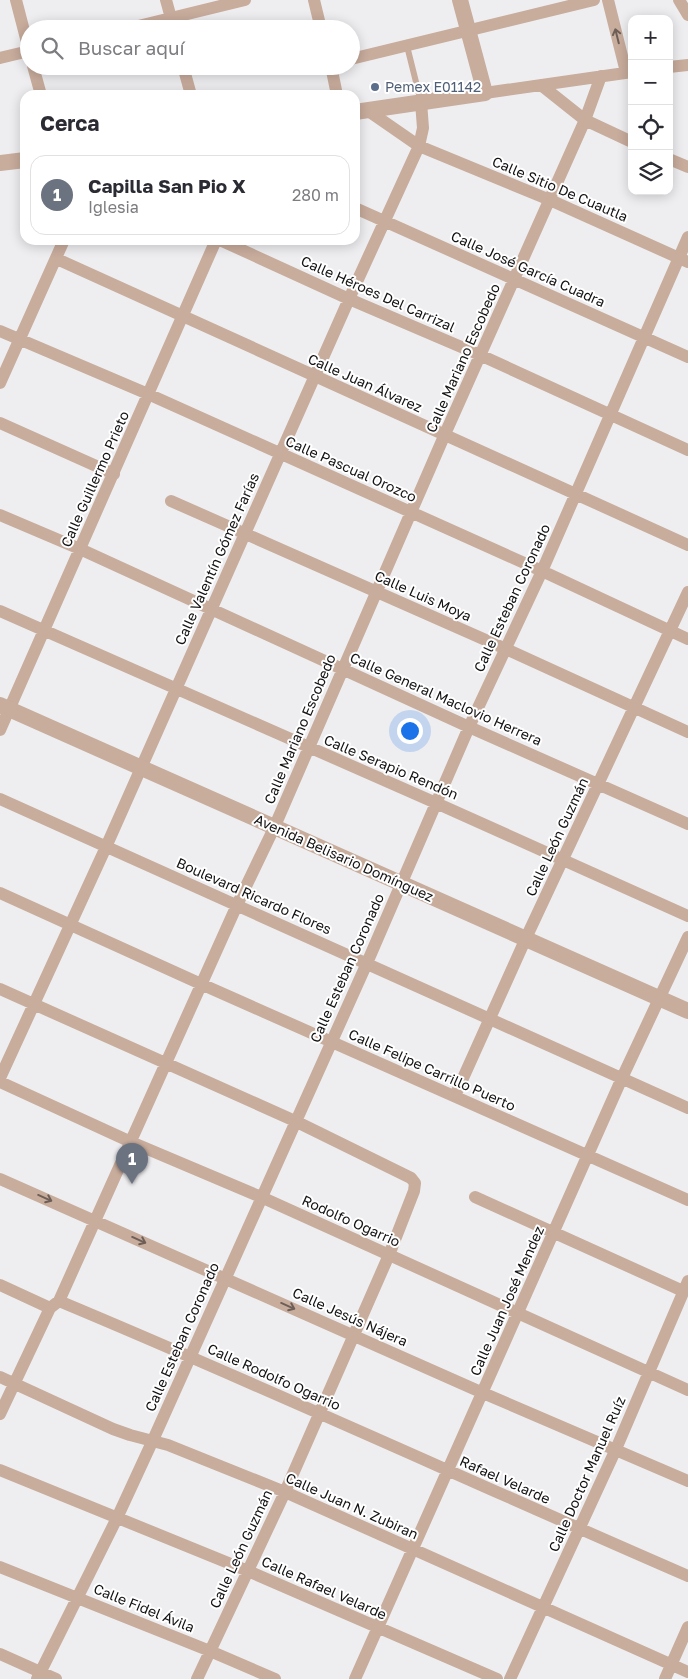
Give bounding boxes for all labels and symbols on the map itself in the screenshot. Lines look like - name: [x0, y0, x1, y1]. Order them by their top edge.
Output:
- one-way arrow: [612, 29, 621, 45]
- place label: Pemex E01142: [385, 78, 481, 95]
- marker: Pemex E01142: [369, 81, 381, 93]
- street label: Calle Sitio De Cuautla: [490, 152, 631, 225]
- street label: Calle José García Cuadra: [449, 227, 608, 310]
- street label: Calle Héroes Del Carrizal: [299, 252, 458, 335]
- street label: Calle Mariano Escobedo: [422, 281, 503, 435]
- street label: Calle Juan Álvarez: [305, 350, 425, 415]
- street label: Calle Guillermo Prieto: [57, 408, 132, 549]
- street label: Calle Pascual Orozco: [283, 432, 419, 505]
- street label: Calle Valentín Gómez Farías: [171, 470, 262, 648]
- street label: Calle Esteban Coronado: [470, 521, 553, 675]
- street label: Calle Luis Moya: [372, 567, 474, 624]
- street label: Calle General Maclovio Herrera: [348, 648, 545, 749]
- street label: Calle Mariano Escobedo: [260, 651, 339, 806]
- your location: [397, 718, 423, 744]
- street label: Calle Serapio Rendón: [322, 731, 461, 803]
- street label: Calle León Guzmán: [522, 775, 591, 899]
- street label: Avenida Belisario Domínguez: [252, 810, 436, 905]
- street label: Boulevard Ricardo Flores: [174, 854, 334, 937]
- street label: Calle Esteban Coronado: [306, 891, 387, 1045]
- street label: Calle Felipe Carrillo Puerto: [346, 1025, 518, 1114]
- pin: 1: [116, 1143, 148, 1184]
- street label: Rodolfo Ogarrio: [299, 1191, 403, 1250]
- one-way arrow: [37, 1193, 52, 1203]
- street label: Calle Juan José Mendez: [466, 1223, 547, 1378]
- one-way arrow: [131, 1235, 146, 1245]
- street label: Calle Esteban Coronado: [141, 1260, 222, 1414]
- street label: Calle Jesús Nájera: [290, 1284, 410, 1350]
- one-way arrow: [280, 1301, 295, 1311]
- street label: Calle Rodolfo Ogarrio: [205, 1340, 343, 1414]
- street label: Calle Doctor Manuel Ruíz: [545, 1393, 629, 1554]
- street label: Rafael Velarde: [457, 1452, 553, 1507]
- street label: Calle Juan N. Zubiran: [283, 1469, 421, 1542]
- street label: Calle León Guzmán: [206, 1487, 275, 1611]
- street label: Calle Rafael Velarde: [259, 1552, 389, 1623]
- street label: Calle Fidel Ávila: [91, 1580, 197, 1635]

